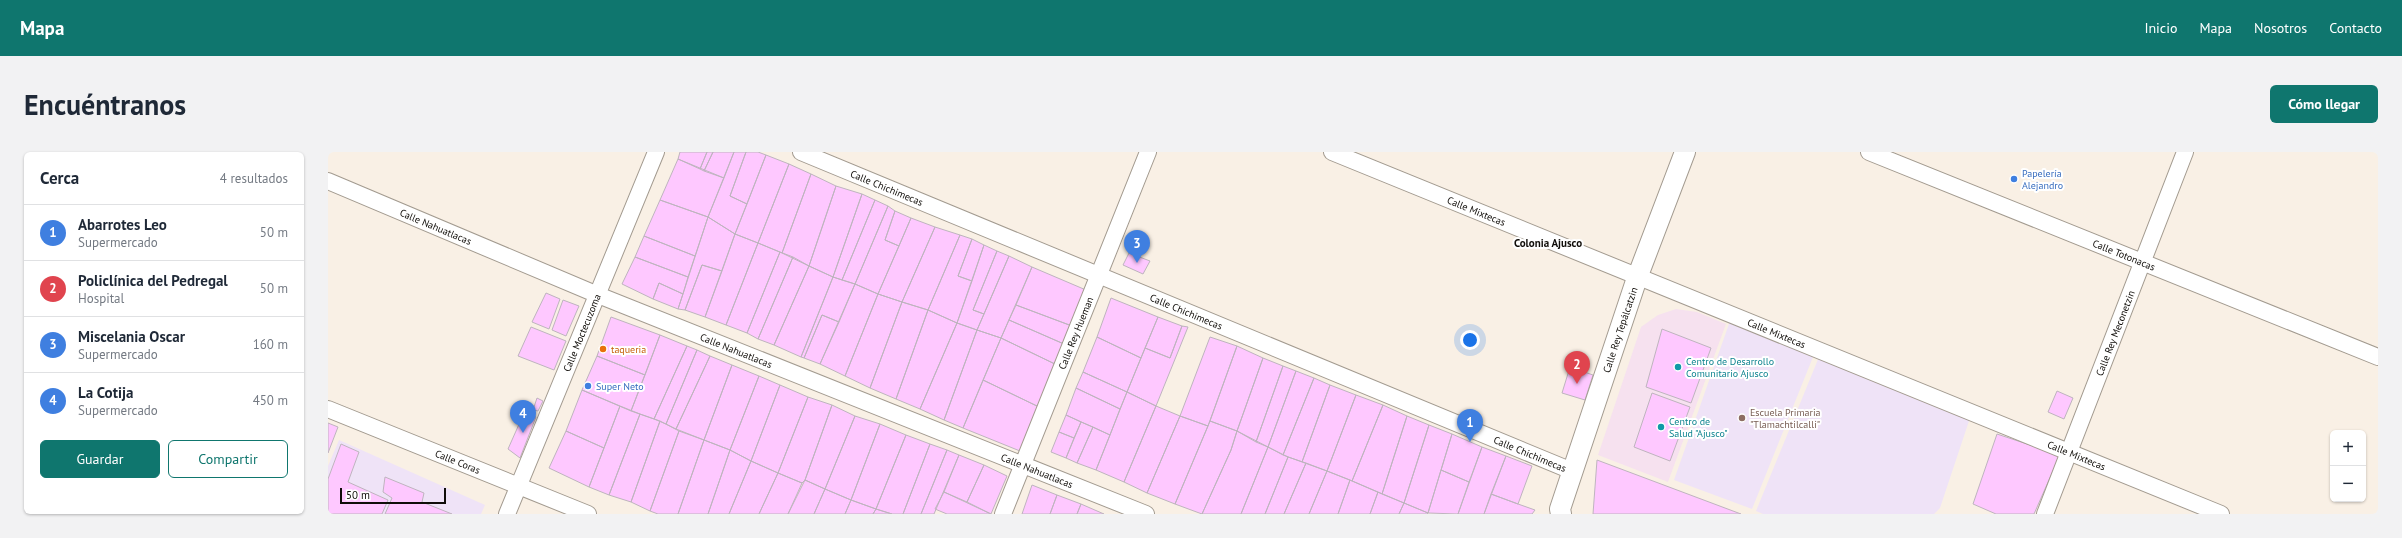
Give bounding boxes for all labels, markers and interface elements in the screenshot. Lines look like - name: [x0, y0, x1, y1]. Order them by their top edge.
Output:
- text: Mapa: [20, 16, 64, 40]
- text: Inicio: [2144, 19, 2177, 37]
- text: Mapa: [2199, 19, 2232, 37]
- text: Nosotros: [2254, 19, 2307, 37]
- text: Contacto: [2329, 19, 2382, 37]
- button: Cómo llegar: [2270, 85, 2378, 123]
- text: Encuéntranos: [24, 86, 186, 123]
- text: Cerca: [40, 167, 79, 189]
- street label: Calle Chichimecas: [849, 167, 925, 208]
- place label: Papelería Alejandro: [2022, 167, 2063, 192]
- text: 4 resultados: [220, 170, 288, 187]
- marker: Papelería Alejandro: [2009, 174, 2019, 184]
- street label: Calle Mixtecas: [1445, 193, 1508, 229]
- street label: Calle Nahuatlacas: [398, 206, 474, 247]
- text: Abarrotes Leo: [78, 215, 167, 234]
- text: 1: [49, 224, 57, 241]
- text: 50 m: [260, 224, 288, 241]
- pin: 3: [1124, 230, 1150, 263]
- text: Supermercado: [78, 234, 158, 251]
- district label: Colonia Ajusco: [1514, 236, 1582, 250]
- street label: Calle Totonacas: [2091, 236, 2157, 273]
- text: Policlínica del Pedregal: [78, 271, 228, 290]
- text: 2: [49, 280, 57, 297]
- text: 50 m: [260, 280, 288, 297]
- street label: Calle Rey Tepálcatzin: [1599, 285, 1640, 374]
- street label: Calle Rey Meconetzin: [2093, 288, 2137, 378]
- text: Hospital: [78, 290, 124, 307]
- street label: Calle Chichimecas: [1148, 291, 1225, 332]
- street label: Calle Moctecuzoma: [560, 292, 603, 374]
- street label: Calle Rey Hueman: [1055, 295, 1096, 371]
- street label: Calle Mixtecas: [1745, 315, 1808, 351]
- text: Miscelania Oscar: [78, 327, 185, 346]
- street label: Calle Nahuatlacas: [698, 330, 774, 371]
- your location: [1460, 330, 1480, 350]
- text: 3: [49, 336, 57, 353]
- text: 160 m: [253, 336, 288, 353]
- place label: taqueria: [611, 343, 646, 356]
- marker: taqueria: [598, 344, 608, 354]
- text: Supermercado: [78, 346, 158, 363]
- pin: 2: [1564, 351, 1590, 384]
- place label: Centro de Desarrollo Comunitario Ajusco: [1686, 355, 1774, 380]
- marker: Centro de Desarrollo Comunitario Ajusco: [1673, 362, 1683, 372]
- place label: Super Neto: [596, 380, 644, 393]
- marker: Super Neto: [583, 381, 593, 391]
- text: La Cotija: [78, 383, 133, 402]
- text: 4: [49, 392, 57, 409]
- text: 450 m: [253, 392, 288, 409]
- pin: 4: [510, 400, 536, 433]
- text: Supermercado: [78, 402, 158, 419]
- place label: Escuela Primaria "Tlamachtilcalli": [1750, 406, 1821, 431]
- pin: 1: [1457, 409, 1483, 442]
- marker: Escuela Primaria "Tlamachtilcalli": [1737, 413, 1747, 423]
- place label: Centro de Salud "Ajusco": [1669, 415, 1728, 440]
- marker: Centro de Salud "Ajusco": [1656, 422, 1666, 432]
- map controls: [2330, 430, 2366, 502]
- button: +: [2330, 430, 2366, 466]
- street label: Calle Chichimecas: [1492, 433, 1568, 474]
- street label: Calle Mixtecas: [2046, 438, 2108, 473]
- button: Guardar: [40, 440, 160, 478]
- button: Compartir: [168, 440, 288, 478]
- street label: Calle Coras: [433, 447, 482, 476]
- street label: Calle Nahuatlacas: [999, 450, 1075, 491]
- button: −: [2330, 466, 2366, 502]
- scale bar: [340, 486, 446, 505]
- text: 50 m: [346, 488, 370, 502]

